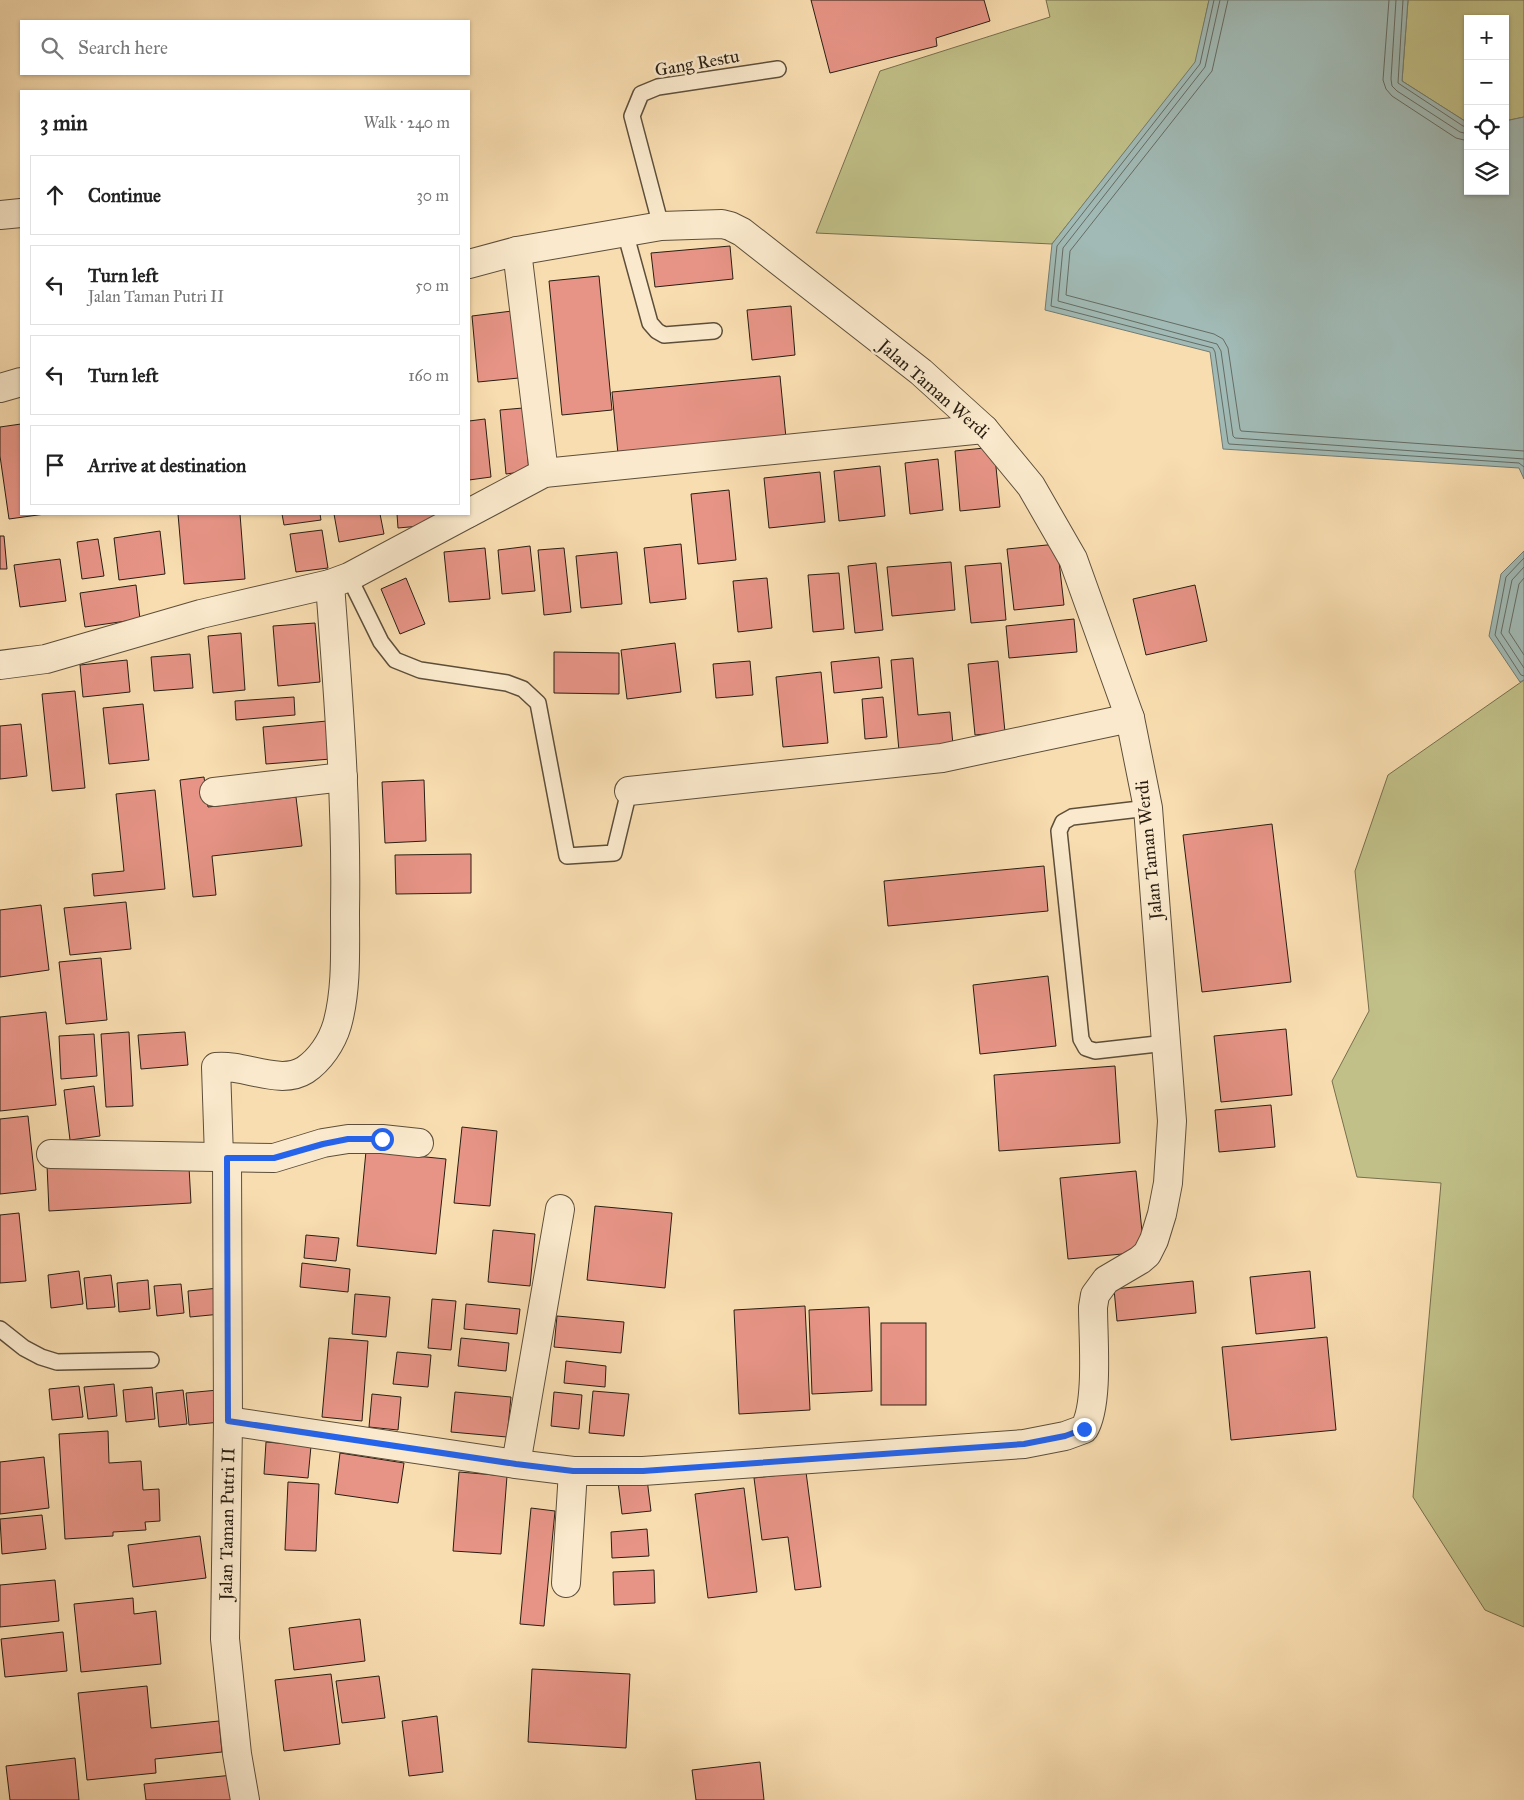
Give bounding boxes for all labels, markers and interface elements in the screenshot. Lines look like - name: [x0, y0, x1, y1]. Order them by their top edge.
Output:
- map controls: [1464, 15, 1509, 195]
- button: +: [1464, 15, 1509, 60]
- search box: [20, 20, 470, 75]
- icon: search: [38, 34, 66, 62]
- text: Search here: [78, 36, 168, 59]
- street label: Gang Restu: [653, 45, 742, 82]
- button: −: [1464, 60, 1509, 105]
- button: locate: [1464, 105, 1509, 150]
- text: 3 min: [40, 110, 88, 136]
- text: Walk · 240 m: [364, 113, 450, 132]
- button: layers: [1464, 150, 1509, 195]
- icon: ahead: [41, 181, 69, 209]
- text: Continue: [88, 184, 161, 207]
- text: 30 m: [416, 186, 449, 205]
- text: Turn left: [88, 264, 158, 287]
- icon: left: [41, 271, 69, 299]
- text: 50 m: [415, 276, 449, 295]
- text: Jalan Taman Putri II: [88, 287, 224, 306]
- street label: Jalan Taman Werdi: [872, 333, 994, 444]
- icon: left: [41, 361, 69, 389]
- text: Turn left: [88, 364, 158, 387]
- text: 160 m: [408, 366, 449, 385]
- icon: arrive: [41, 451, 69, 479]
- text: Arrive at destination: [88, 454, 246, 477]
- street label: Jalan Taman Werdi: [1131, 779, 1168, 923]
- route start: [371, 1128, 394, 1151]
- route end: [1073, 1418, 1096, 1441]
- street label: Jalan Taman Putri II: [215, 1447, 240, 1603]

